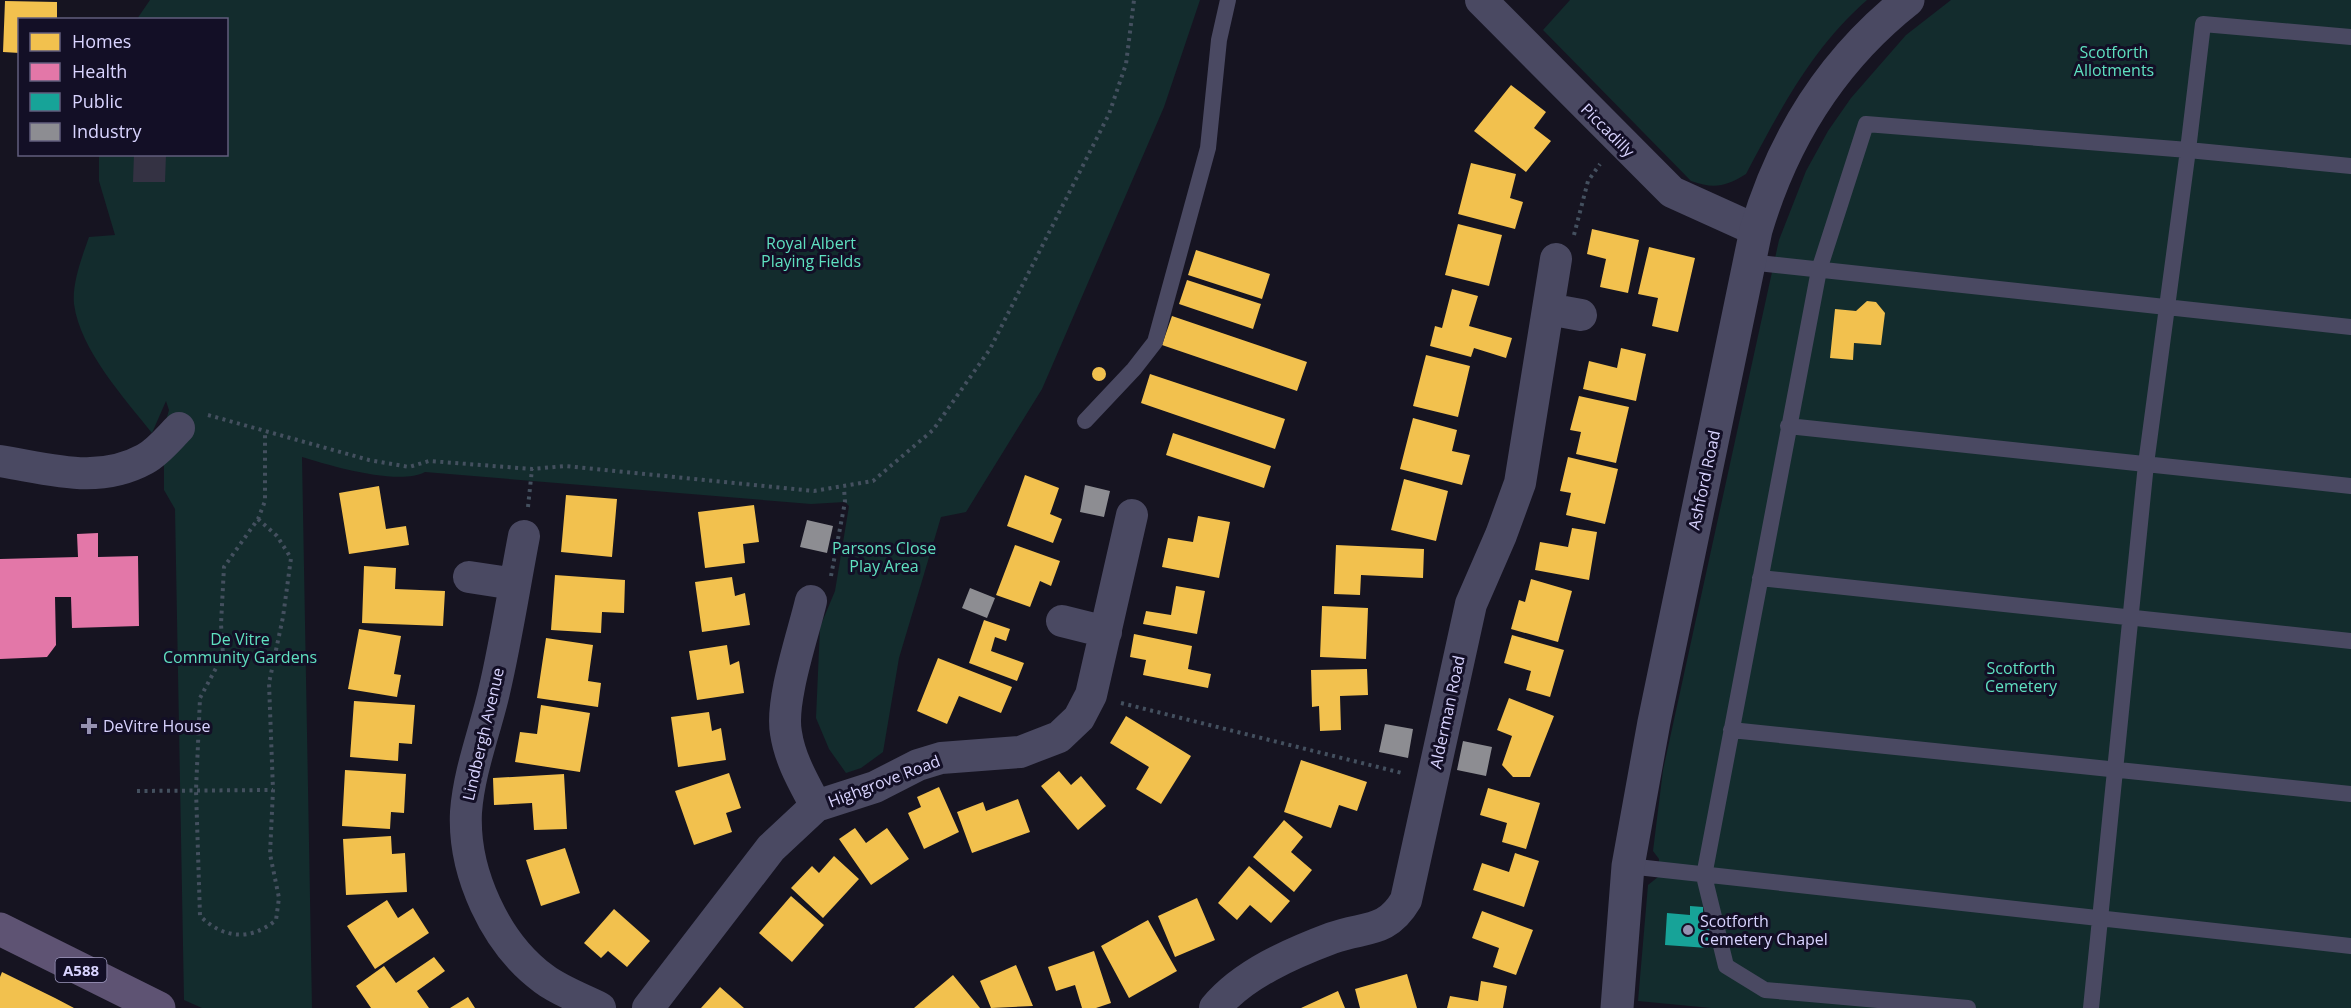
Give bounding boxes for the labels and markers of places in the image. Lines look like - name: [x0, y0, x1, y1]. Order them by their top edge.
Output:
- place label: DeVitre House: [103, 715, 210, 737]
- marker: DeVitre House: [80, 717, 98, 735]
- place label: Scotforth Cemetery Chapel: [1700, 910, 1828, 950]
- marker: Scotforth Cemetery Chapel: [1681, 923, 1695, 937]

